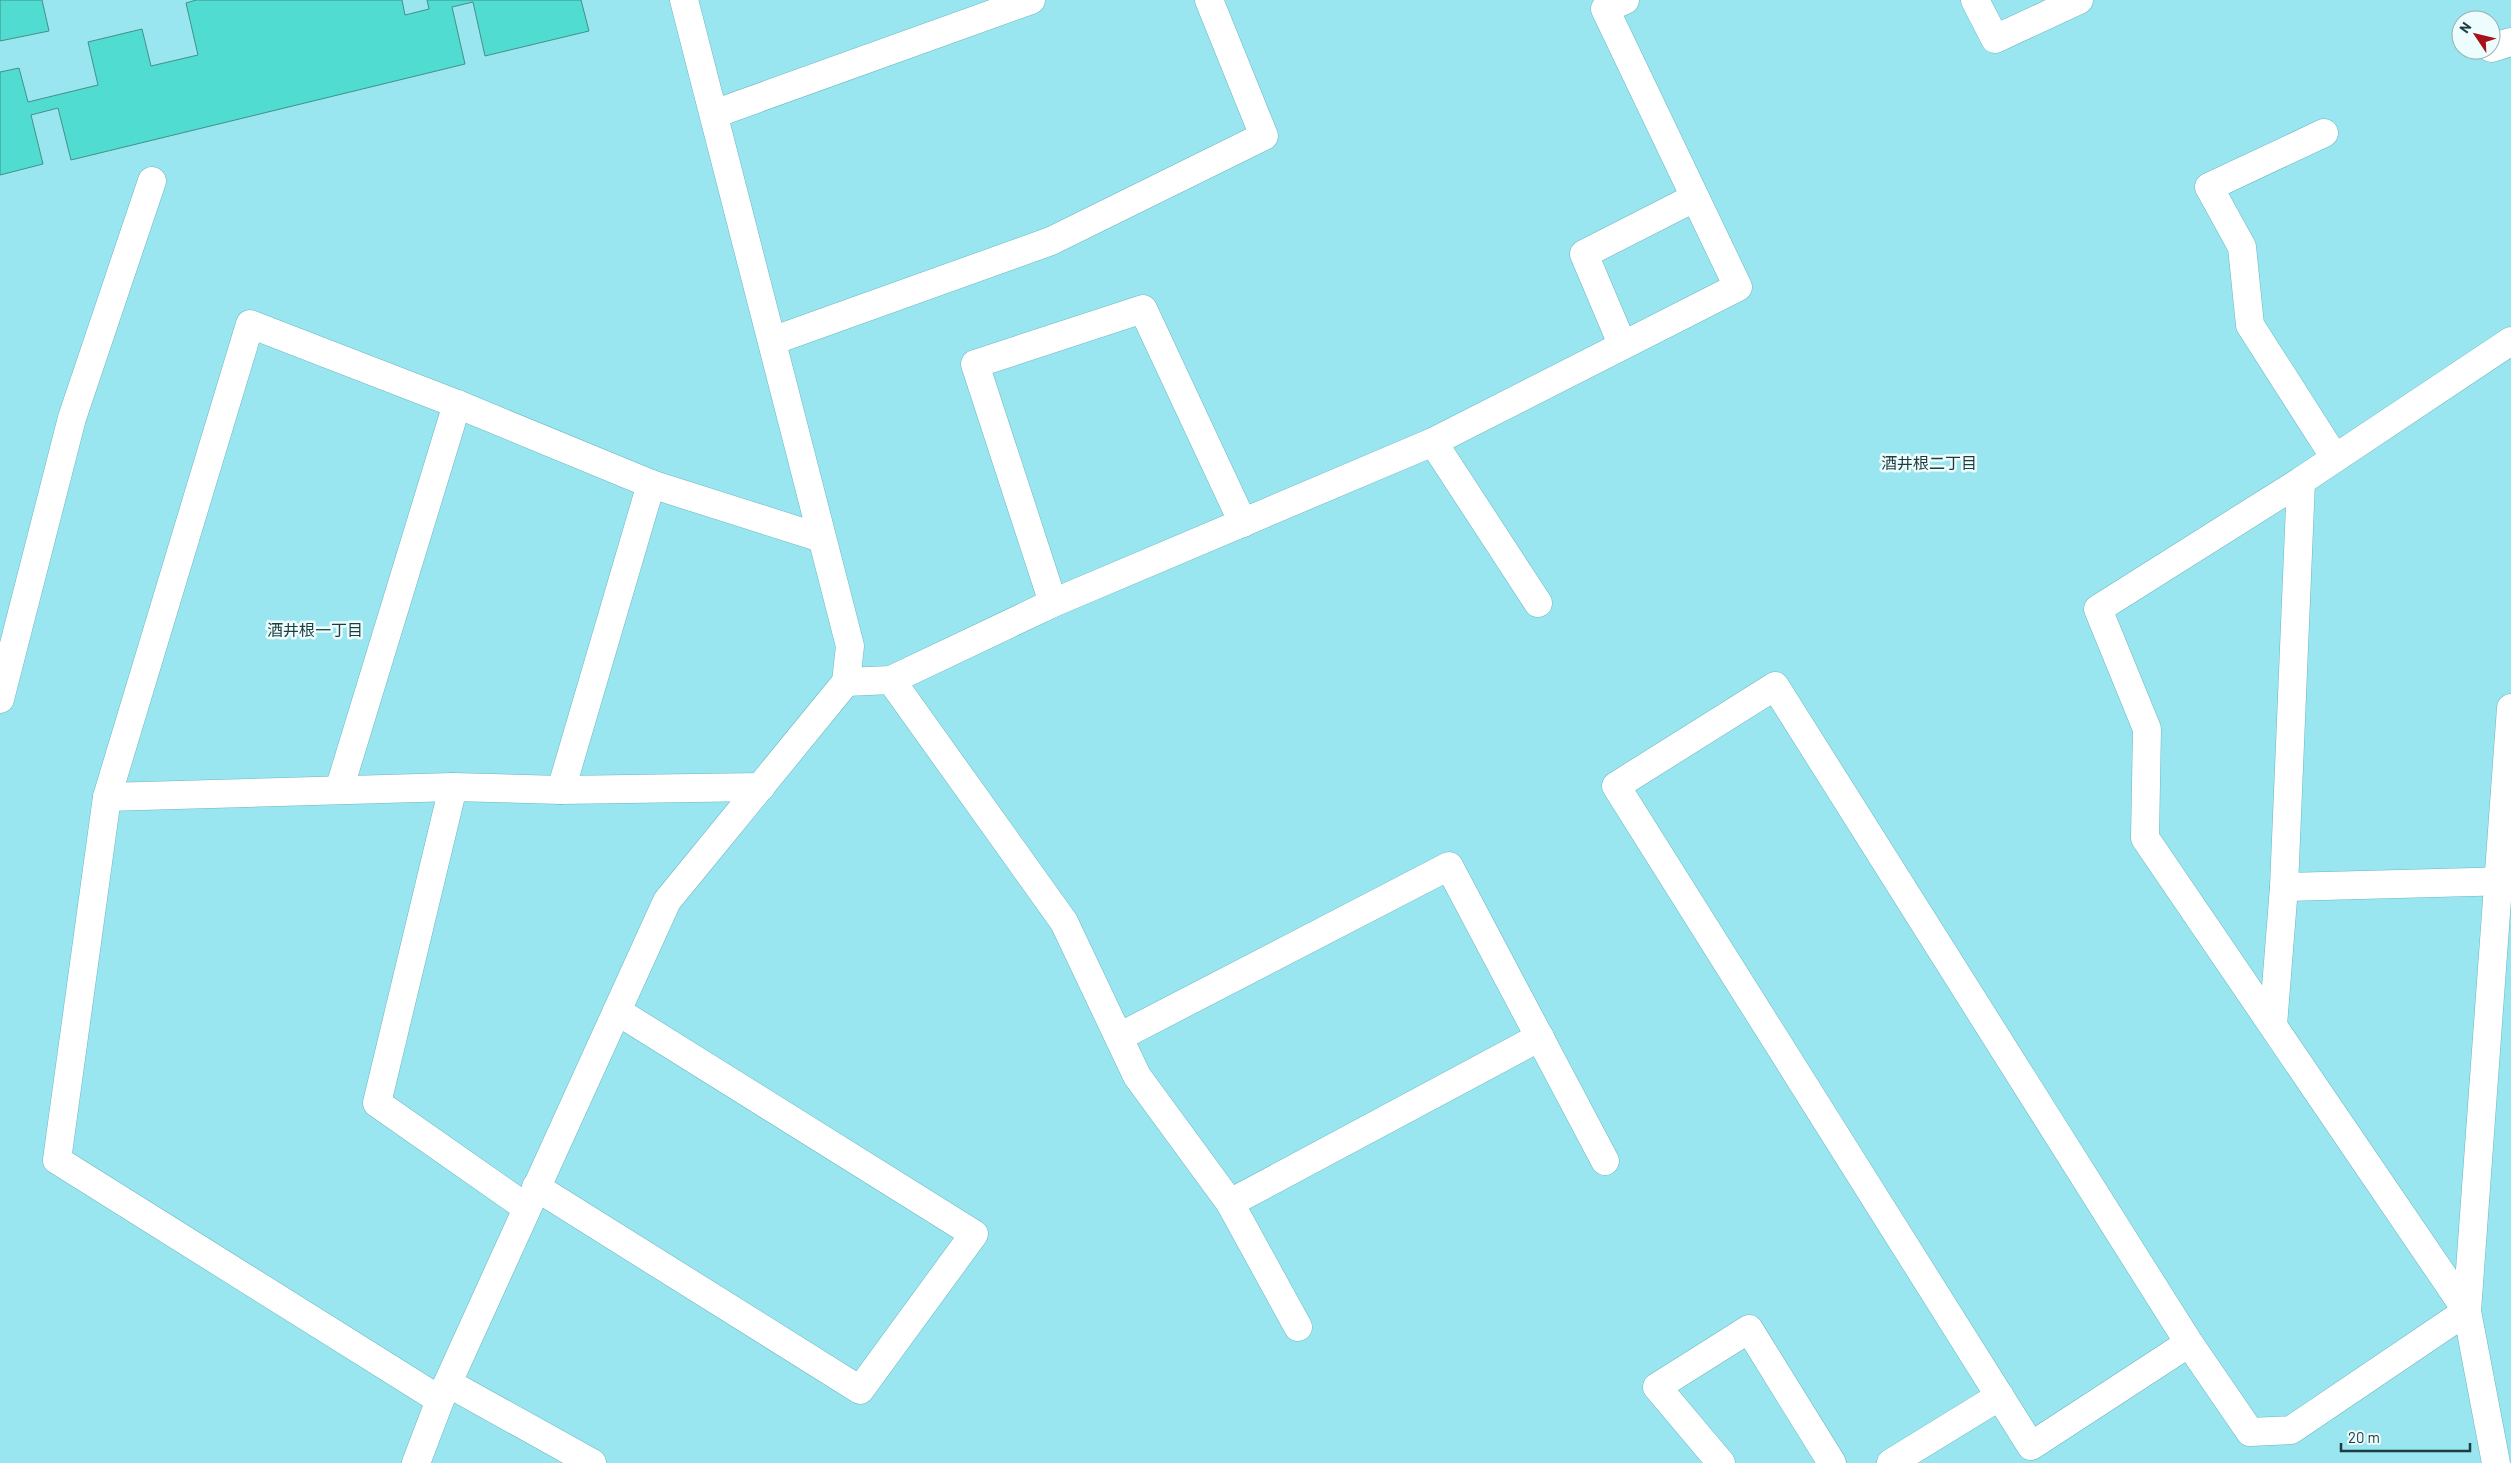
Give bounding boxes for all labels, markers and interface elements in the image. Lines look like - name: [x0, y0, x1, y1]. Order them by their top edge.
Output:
- north arrow: [2451, 10, 2501, 60]
- text: N: [2455, 19, 2475, 36]
- district label: 酒井根二丁目: [1881, 453, 1977, 472]
- district label: 酒井根一丁目: [267, 620, 363, 639]
- scale bar: [2341, 1420, 2470, 1452]
- text: 20 m: [2348, 1428, 2380, 1446]

